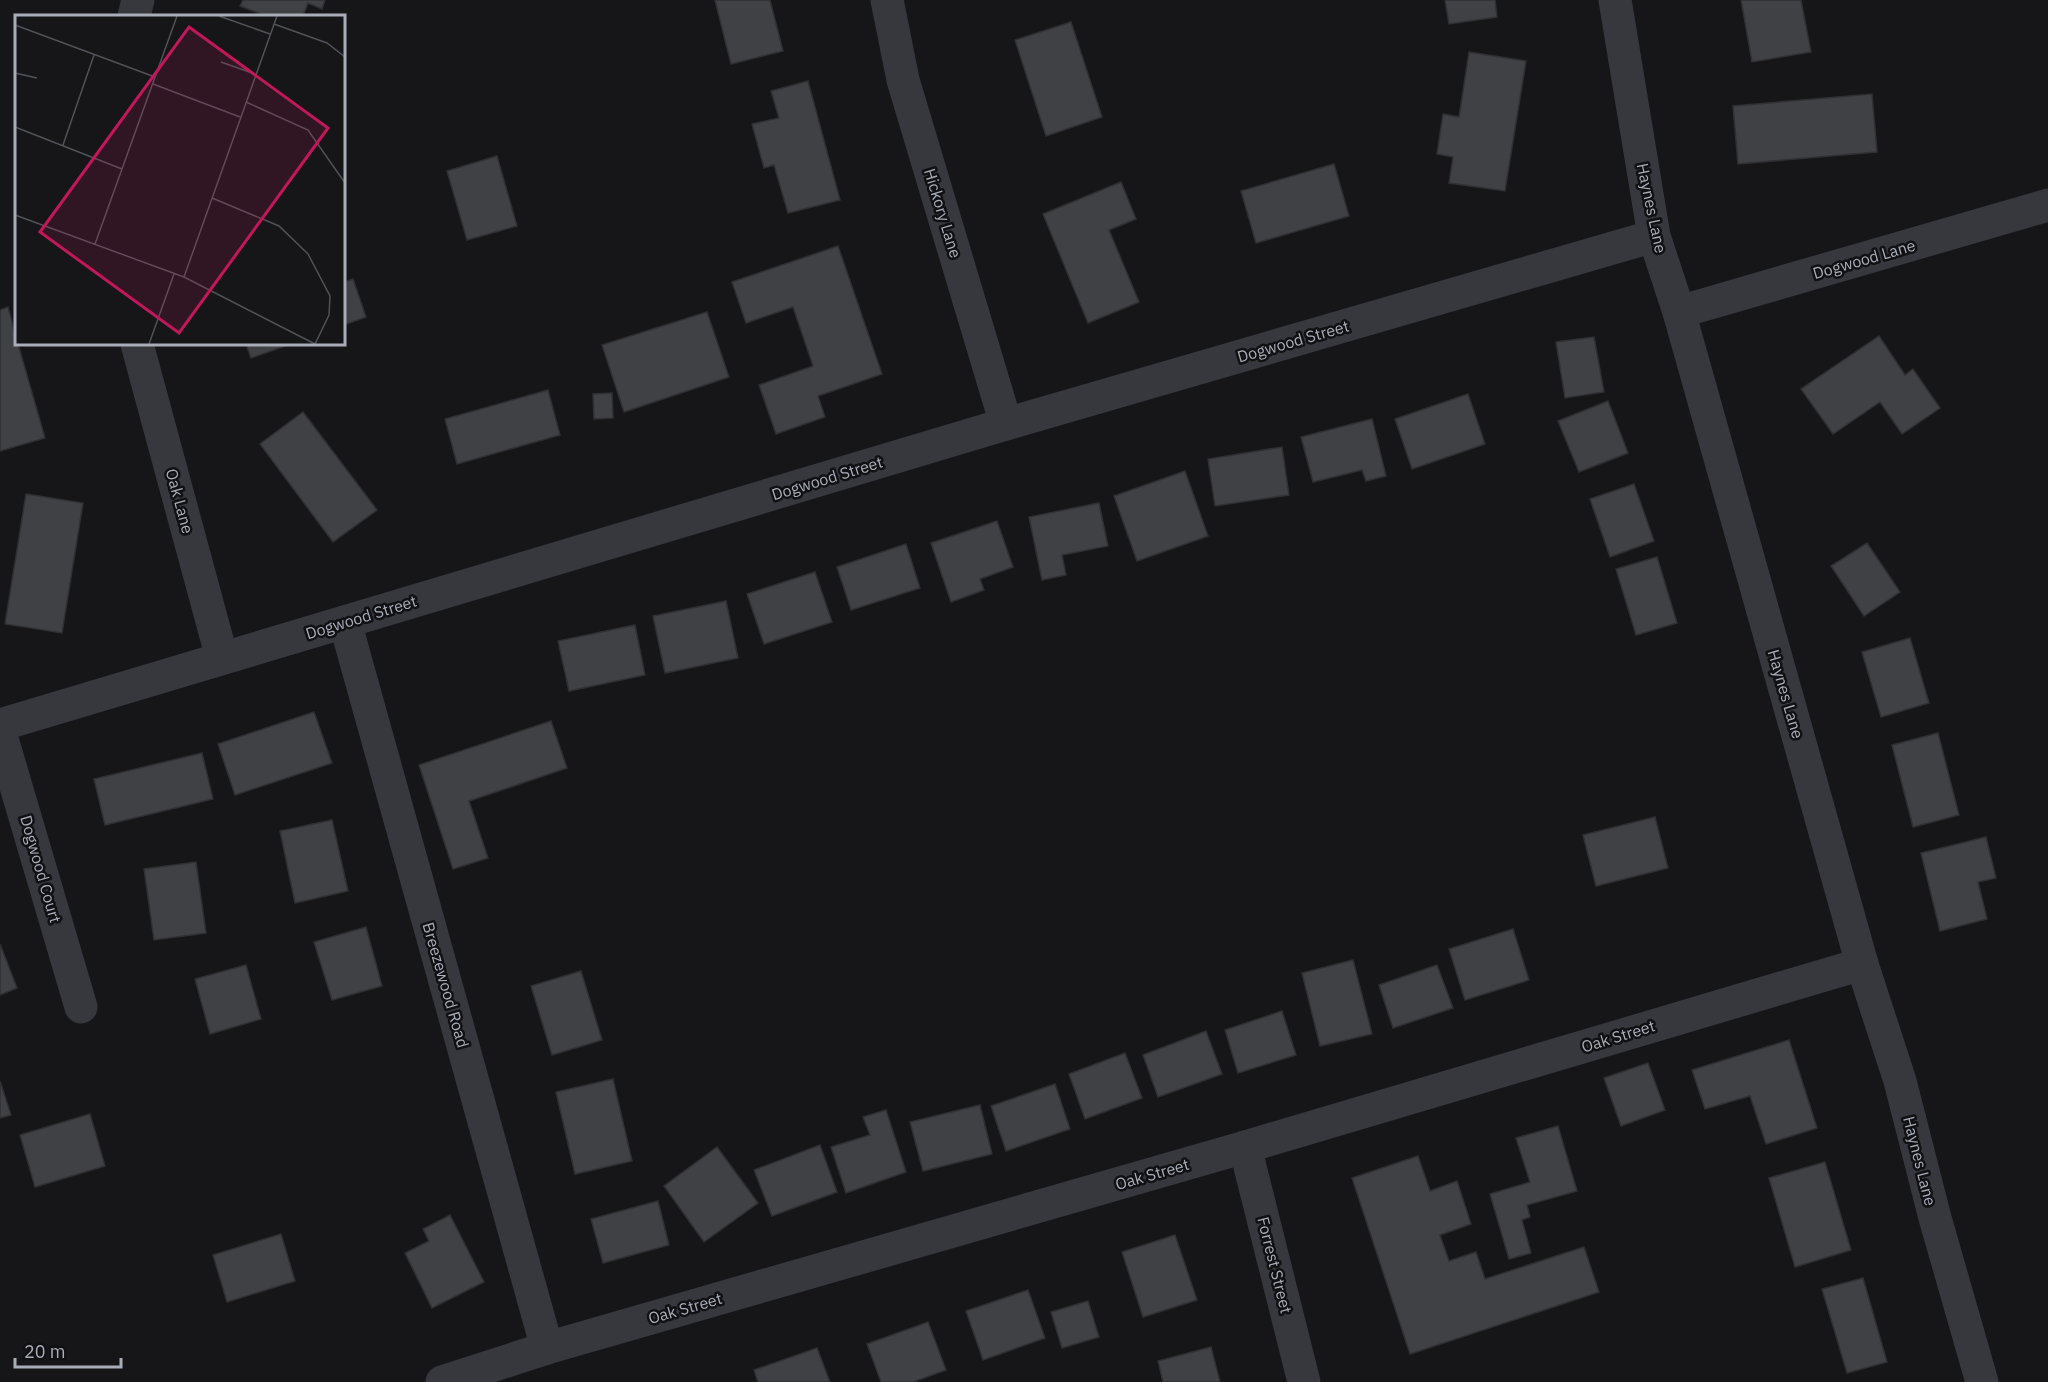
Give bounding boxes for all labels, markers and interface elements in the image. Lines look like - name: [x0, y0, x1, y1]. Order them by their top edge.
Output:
- inset map: [15, 15, 345, 345]
- street label: Haynes Lane: [1633, 161, 1671, 255]
- street label: Hickory Lane: [920, 166, 966, 260]
- street label: Dogwood Lane: [1810, 235, 1918, 283]
- street label: Dogwood Street: [1235, 315, 1351, 367]
- street label: Dogwood Street: [769, 452, 885, 504]
- street label: Oak Lane: [162, 466, 198, 536]
- street label: Dogwood Street: [303, 591, 419, 643]
- street label: Haynes Lane: [1764, 647, 1808, 741]
- street label: Dogwood Court: [16, 813, 66, 925]
- street label: Breezewood Road: [419, 920, 473, 1050]
- street label: Oak Street: [1579, 1015, 1657, 1057]
- street label: Haynes Lane: [1899, 1114, 1941, 1208]
- street label: Oak Street: [1113, 1154, 1191, 1194]
- street label: Forrest Street: [1253, 1215, 1297, 1315]
- street label: Oak Street: [646, 1288, 724, 1328]
- scale bar: [15, 1331, 122, 1369]
- text: 20 m: [24, 1340, 66, 1363]

